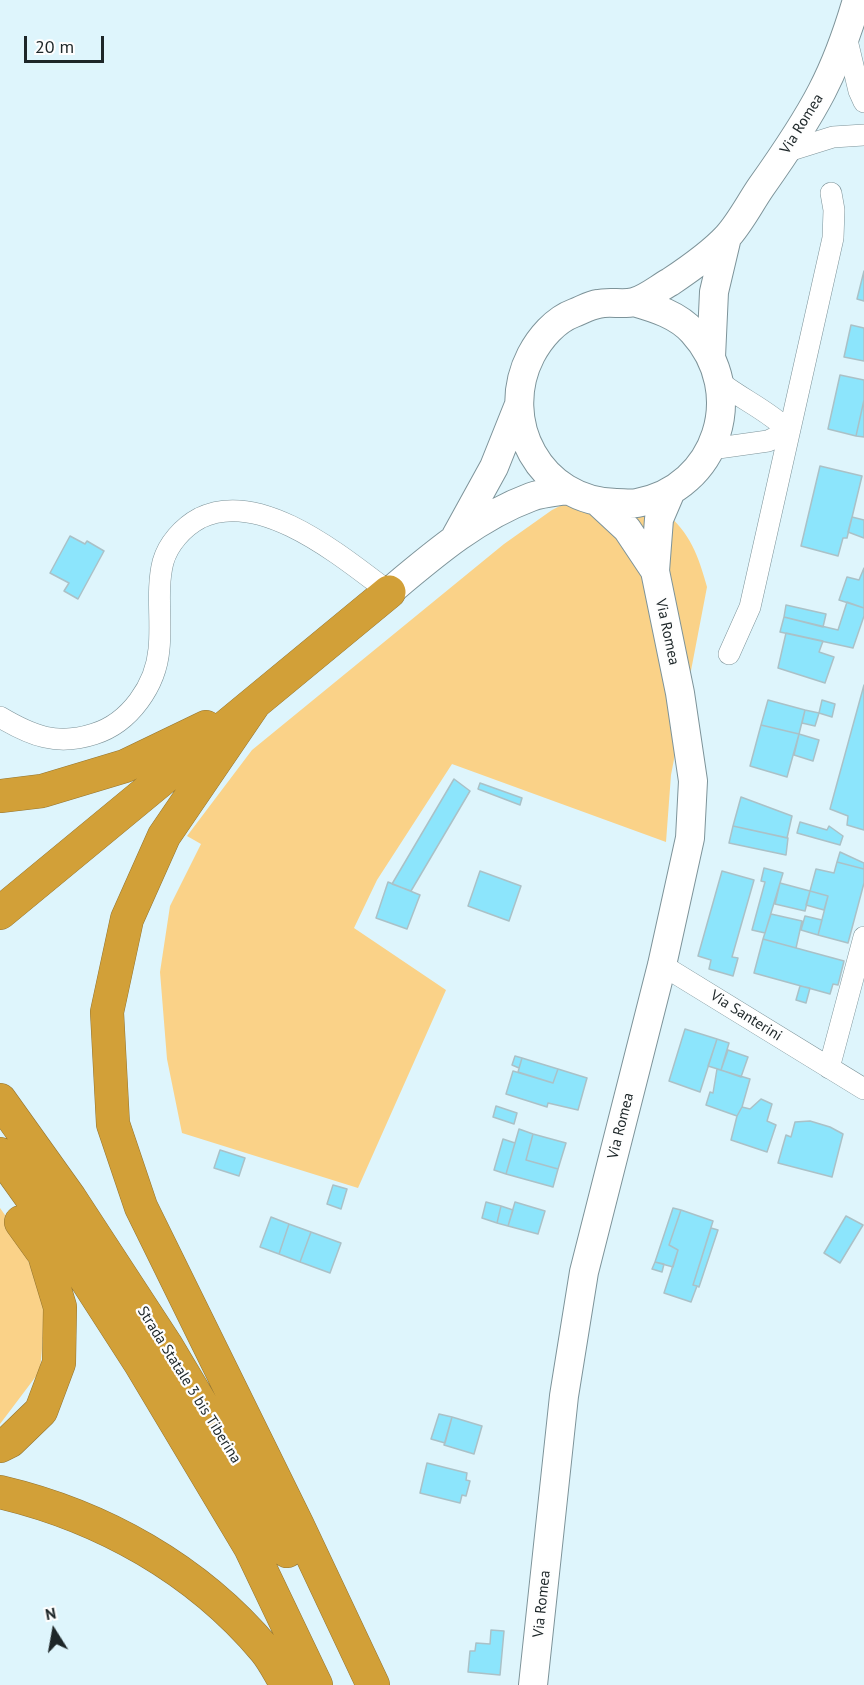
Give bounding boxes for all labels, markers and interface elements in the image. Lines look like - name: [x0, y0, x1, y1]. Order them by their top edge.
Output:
- scale bar: [27, 24, 106, 62]
- text: 20 m: [35, 35, 74, 58]
- street label: Via Romea: [776, 91, 828, 157]
- street label: Via Romea: [651, 597, 683, 667]
- street label: Via Santerini: [707, 987, 785, 1045]
- street label: Via Romea: [604, 1091, 638, 1161]
- street label: Strada Statale 3 bis Tiberina: [133, 1303, 245, 1467]
- street label: Via Romea: [530, 1570, 554, 1638]
- north arrow: [24, 1601, 84, 1661]
- text: N: [43, 1603, 58, 1624]

